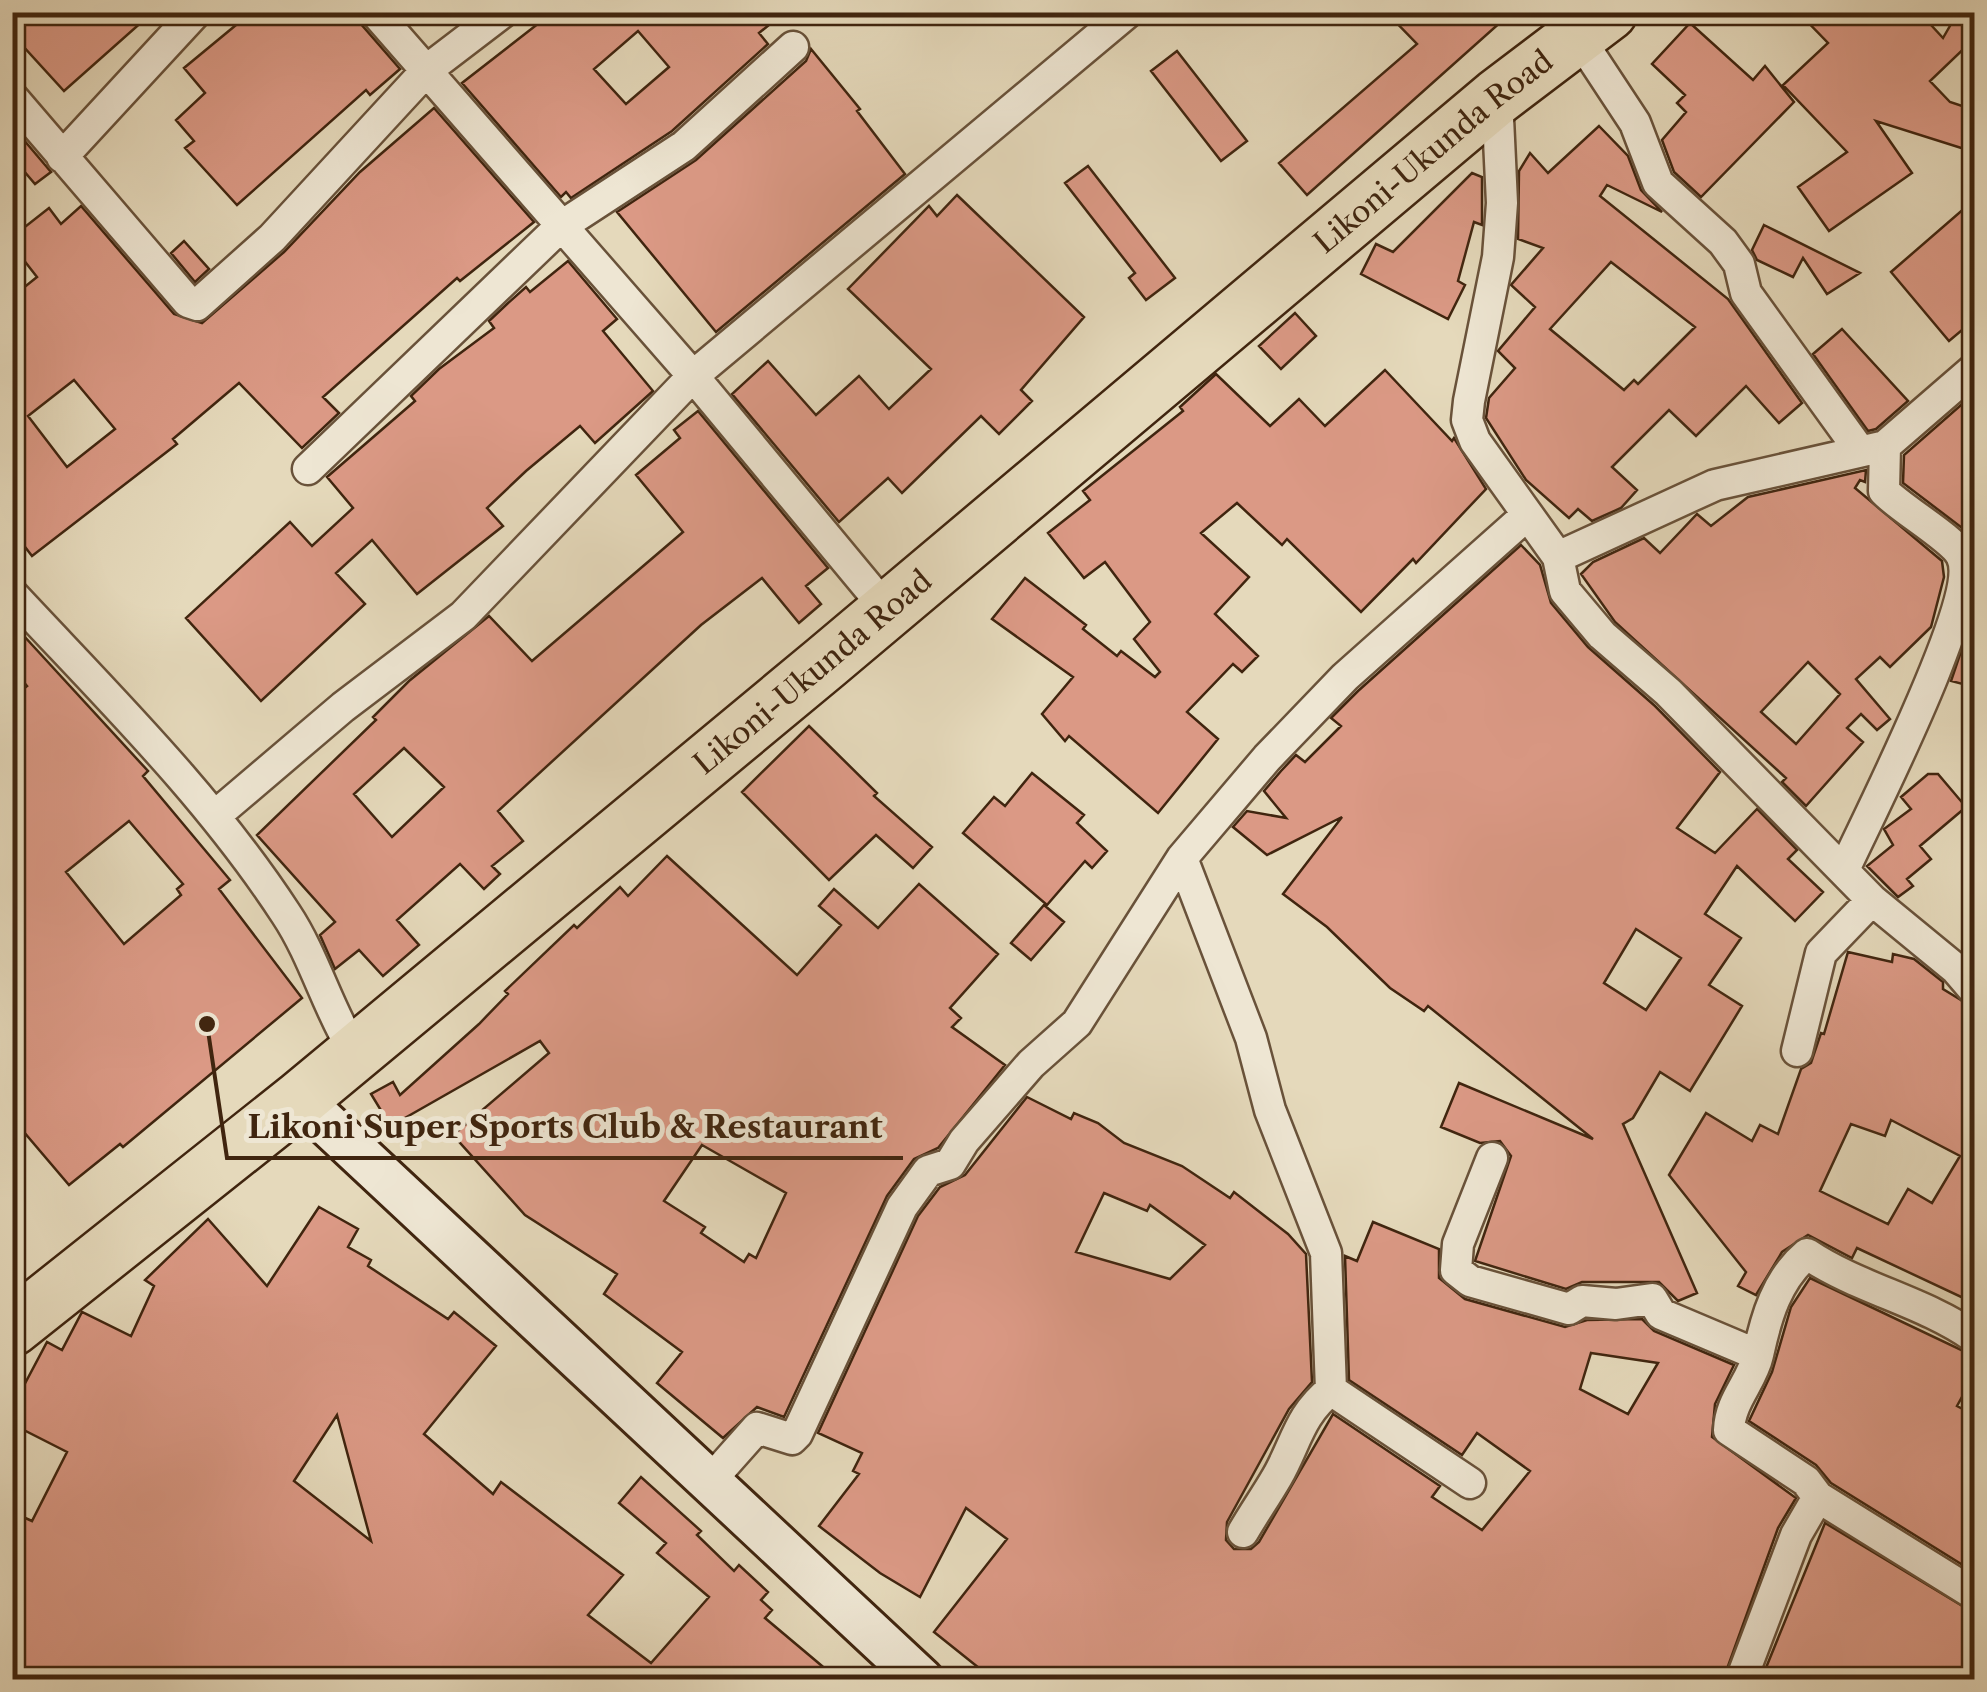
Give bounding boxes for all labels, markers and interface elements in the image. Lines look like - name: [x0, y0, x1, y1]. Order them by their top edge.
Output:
- street label: Likoni-Ukunda Road: [1306, 42, 1560, 261]
- street label: Likoni-Ukunda Road: [686, 562, 939, 782]
- callout: Likoni Super Sports Club & Restaurant: [227, 1096, 903, 1158]
- text: Likoni Super Sports Club & Restaurant: [247, 1107, 883, 1146]

